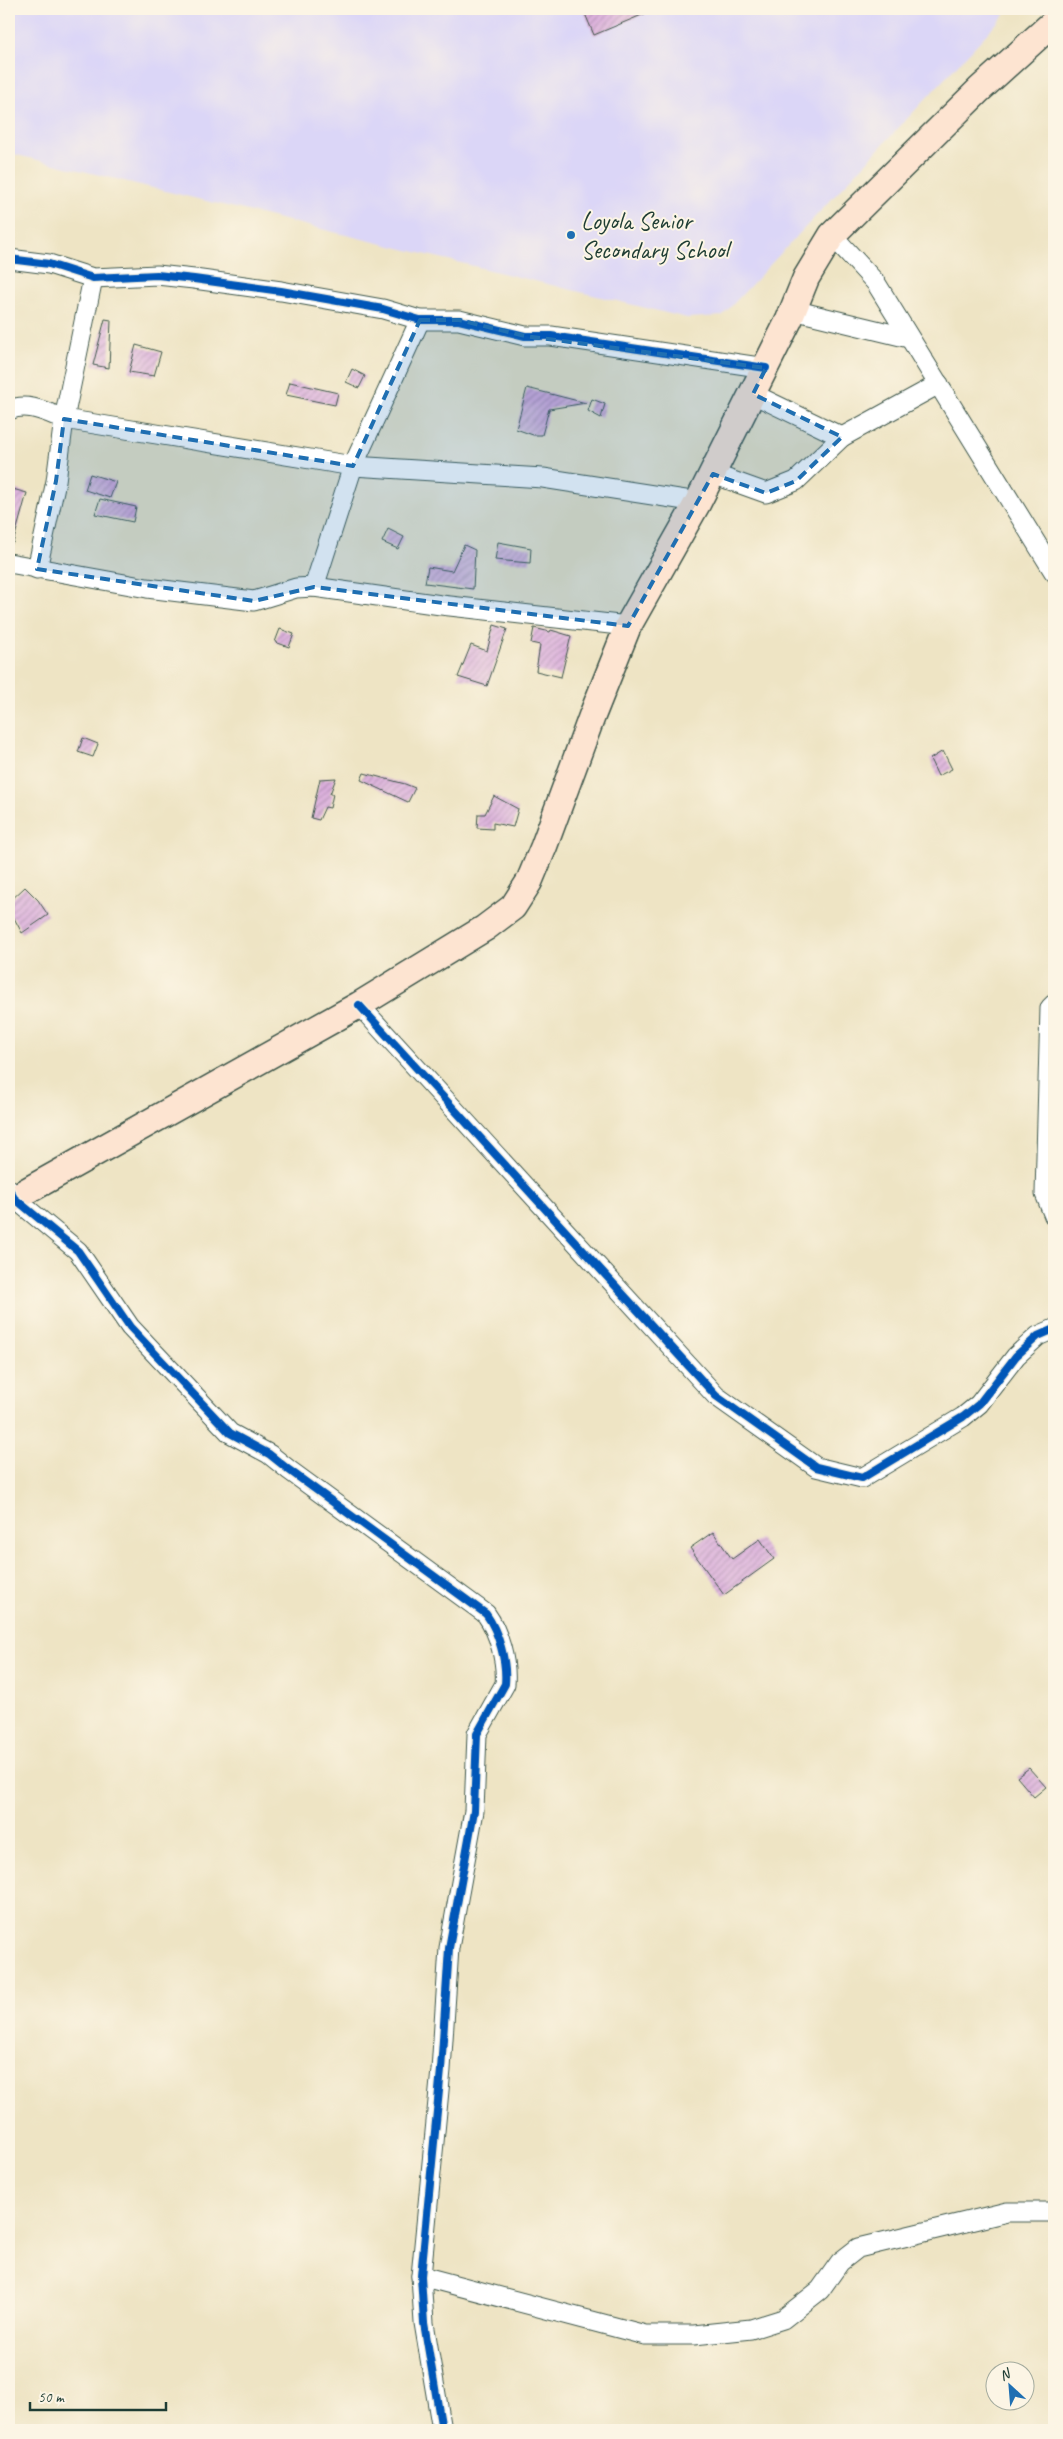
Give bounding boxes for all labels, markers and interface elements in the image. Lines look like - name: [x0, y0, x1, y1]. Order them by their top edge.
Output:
- place label: Loyola Senior Secondary School: [581, 205, 733, 266]
- marker: Loyola Senior Secondary School: [565, 229, 577, 241]
- north arrow: [986, 2362, 1036, 2412]
- text: N: [997, 2364, 1014, 2384]
- scale bar: [30, 2379, 166, 2411]
- text: 50 m: [38, 2388, 65, 2407]

